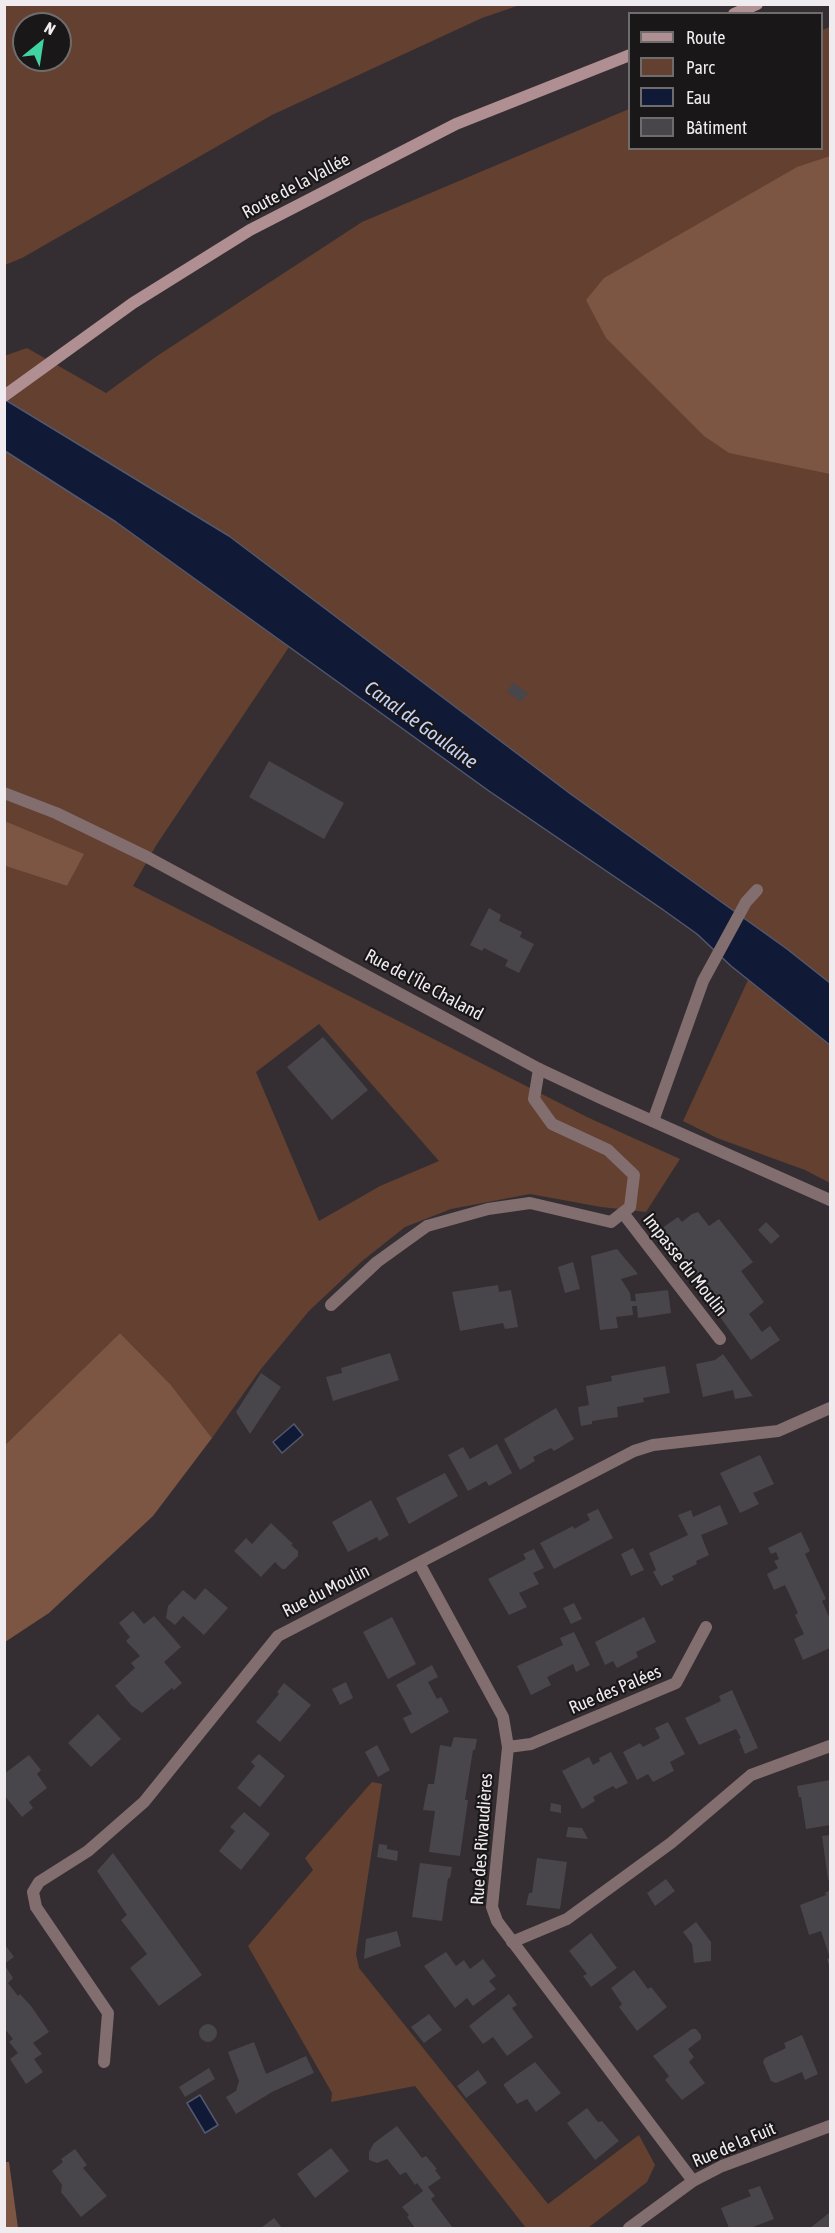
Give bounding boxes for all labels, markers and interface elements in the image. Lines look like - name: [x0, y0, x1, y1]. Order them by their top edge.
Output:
- north arrow: [12, 12, 72, 72]
- legend: [628, 12, 823, 150]
- text: N: [41, 18, 59, 38]
- text: Route: [686, 27, 725, 48]
- text: Parc: [686, 57, 715, 78]
- text: Eau: [686, 87, 711, 108]
- text: Bâtiment: [686, 117, 747, 138]
- street label: Route de la Vallée: [238, 149, 354, 223]
- water label: Canal de Goulaine: [360, 676, 482, 774]
- street label: Rue de l'Île Chaland: [361, 945, 487, 1025]
- street label: Impasse du Moulin: [638, 1209, 732, 1321]
- street label: Rue du Moulin: [279, 1560, 373, 1622]
- street label: Rue des Palées: [566, 1661, 664, 1719]
- street label: Rue des Rivaudières: [467, 1772, 497, 1906]
- street label: Rue de la Fuit: [689, 2118, 779, 2172]

